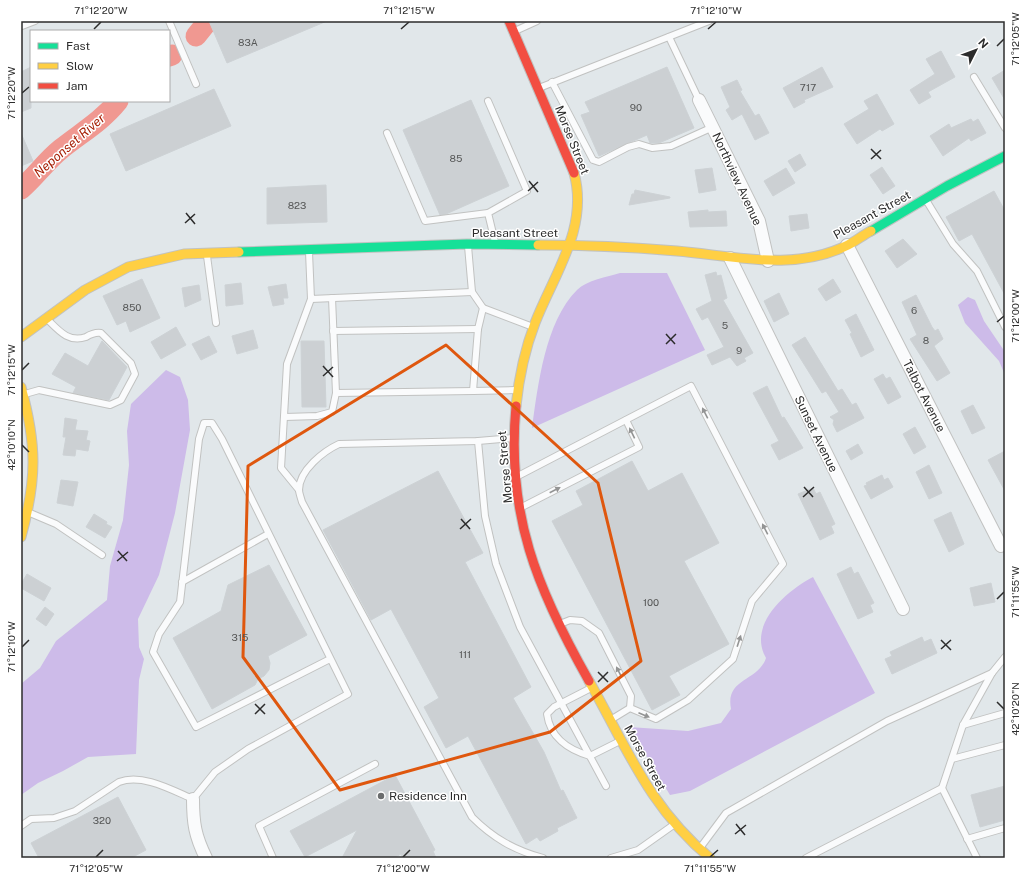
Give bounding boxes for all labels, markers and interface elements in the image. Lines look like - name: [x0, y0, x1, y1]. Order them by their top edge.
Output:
- text: 71°12'20"W: [74, 4, 128, 16]
- text: 71°12'15"W: [383, 4, 435, 16]
- text: 71°12'10"W: [690, 4, 742, 16]
- text: 71°12'05"W: [1009, 12, 1021, 66]
- legend: [30, 30, 170, 102]
- north arrow: [956, 30, 996, 70]
- house number: 83A: [238, 36, 258, 48]
- text: N: [976, 36, 991, 51]
- text: Fast: [66, 39, 91, 53]
- text: Slow: [66, 59, 94, 73]
- text: 71°12'20"W: [5, 66, 17, 120]
- text: Jam: [66, 79, 88, 93]
- house number: 717: [800, 81, 816, 93]
- house number: 90: [630, 101, 642, 113]
- street label: Morse Street: [552, 104, 592, 177]
- water label: Neponset River: [31, 110, 108, 180]
- street label: Northview Avenue: [709, 130, 765, 228]
- house number: 85: [450, 152, 462, 164]
- street label: Pleasant Street: [831, 188, 913, 242]
- house number: 823: [288, 199, 306, 211]
- street label: Pleasant Street: [472, 226, 558, 240]
- text: 71°12'00"W: [1009, 289, 1021, 343]
- house number: 850: [122, 301, 142, 313]
- house number: 6: [911, 304, 917, 316]
- house number: 5: [722, 319, 728, 331]
- house number: 8: [923, 334, 929, 346]
- text: 71°12'15"W: [5, 344, 17, 396]
- house number: 9: [736, 344, 742, 356]
- street label: Talbot Avenue: [900, 358, 948, 435]
- street label: Sunset Avenue: [791, 393, 841, 475]
- one-way arrow: [702, 407, 708, 419]
- text: 42°10'10"N: [5, 419, 17, 471]
- one-way arrow: [629, 428, 635, 439]
- street label: Morse Street: [495, 430, 515, 504]
- one-way arrow: [549, 487, 561, 493]
- one-way arrow: [761, 523, 768, 534]
- text: 71°11'55"W: [1009, 565, 1021, 618]
- house number: 100: [643, 596, 659, 608]
- text: 71°12'10"W: [5, 621, 17, 673]
- house number: 315: [232, 631, 248, 643]
- one-way arrow: [736, 635, 742, 647]
- house number: 111: [459, 648, 471, 660]
- one-way arrow: [616, 667, 622, 678]
- text: 42°10'20"N: [1009, 682, 1021, 736]
- one-way arrow: [639, 712, 651, 718]
- street label: Morse Street: [621, 723, 669, 793]
- place label: Residence Inn: [389, 789, 467, 803]
- marker: Residence Inn: [376, 791, 386, 801]
- house number: 320: [93, 814, 111, 826]
- text: 71°12'05"W: [69, 862, 123, 874]
- text: 71°12'00"W: [376, 862, 430, 874]
- text: 71°11'55"W: [684, 862, 737, 874]

